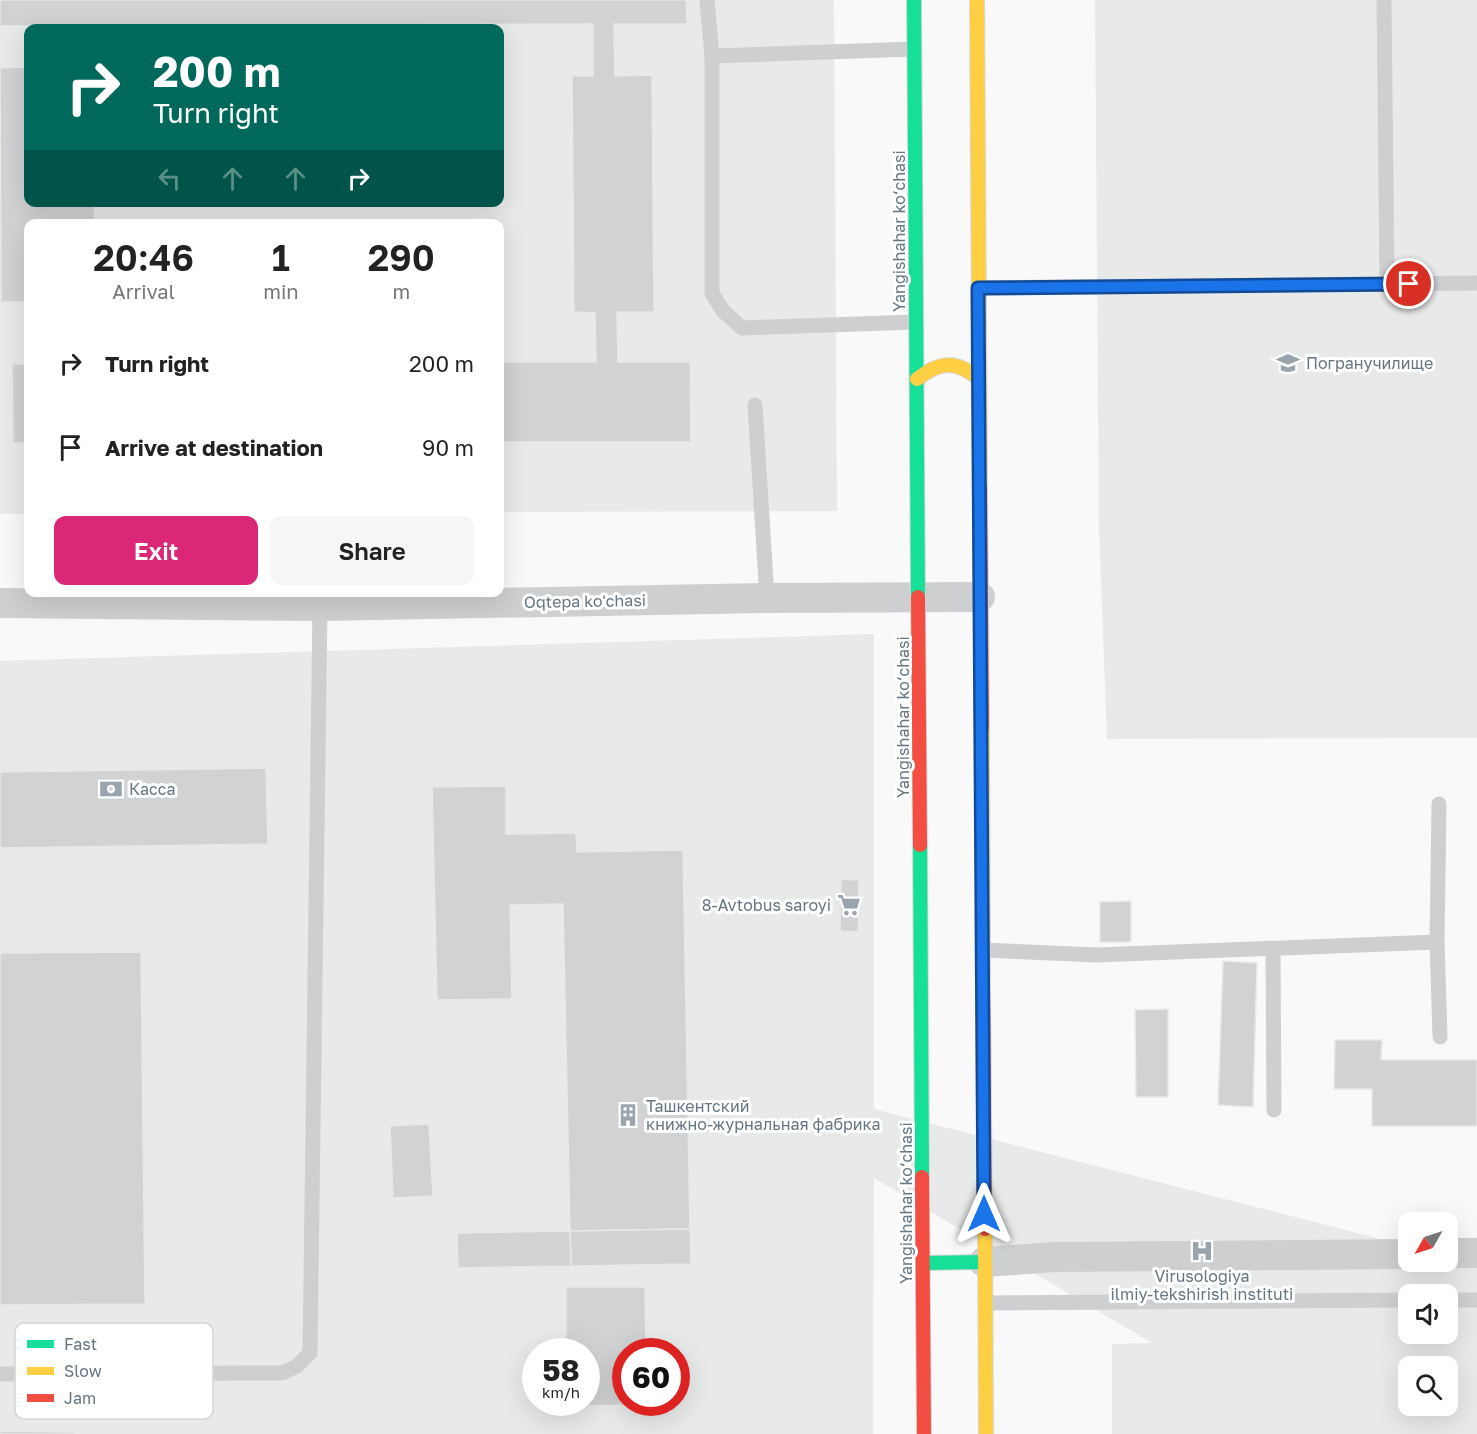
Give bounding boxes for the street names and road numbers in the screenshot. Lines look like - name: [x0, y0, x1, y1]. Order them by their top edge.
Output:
- street label: Yangishahar ko‘chasi: [889, 150, 909, 312]
- street label: Oqtepa ko'chasi: [524, 590, 646, 612]
- street label: Yangishahar ko‘chasi: [893, 636, 913, 798]
- street label: Yangishahar ko‘chasi: [896, 1122, 916, 1284]

